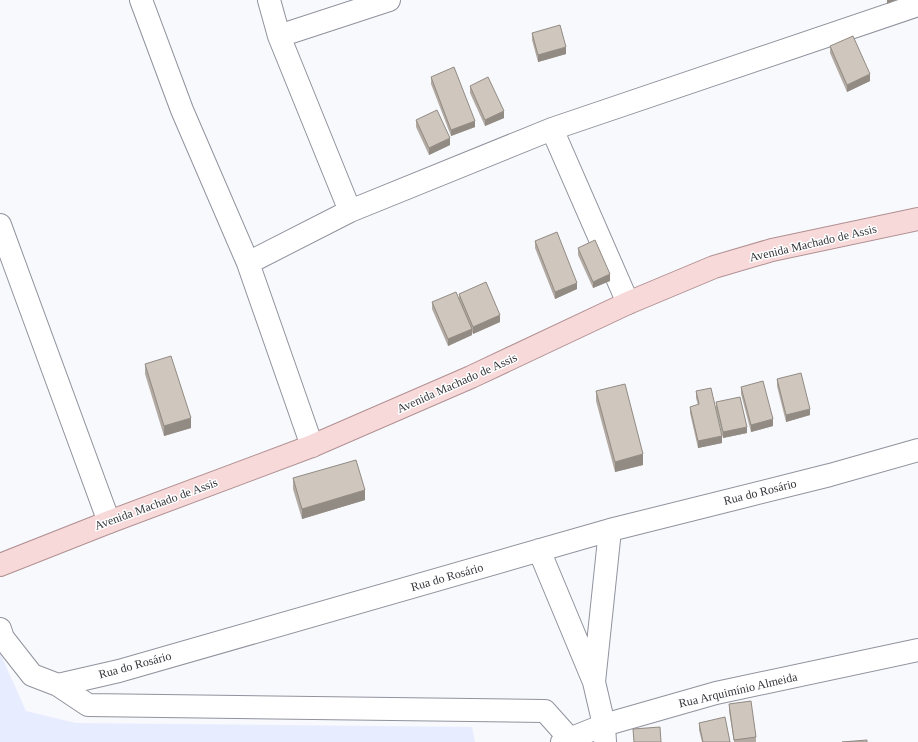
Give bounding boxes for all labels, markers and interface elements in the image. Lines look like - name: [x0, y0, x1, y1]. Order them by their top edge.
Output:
- street label: Avenida Machado de Assis: [748, 221, 878, 264]
- street label: Avenida Machado de Assis: [395, 350, 520, 416]
- street label: Avenida Machado de Assis: [92, 475, 220, 533]
- street label: Rua do Rosário: [722, 476, 798, 508]
- street label: Rua do Rosário: [409, 560, 485, 594]
- street label: Rua do Rosário: [97, 649, 173, 681]
- street label: Rua Arquimínio Almeida: [677, 669, 799, 710]

